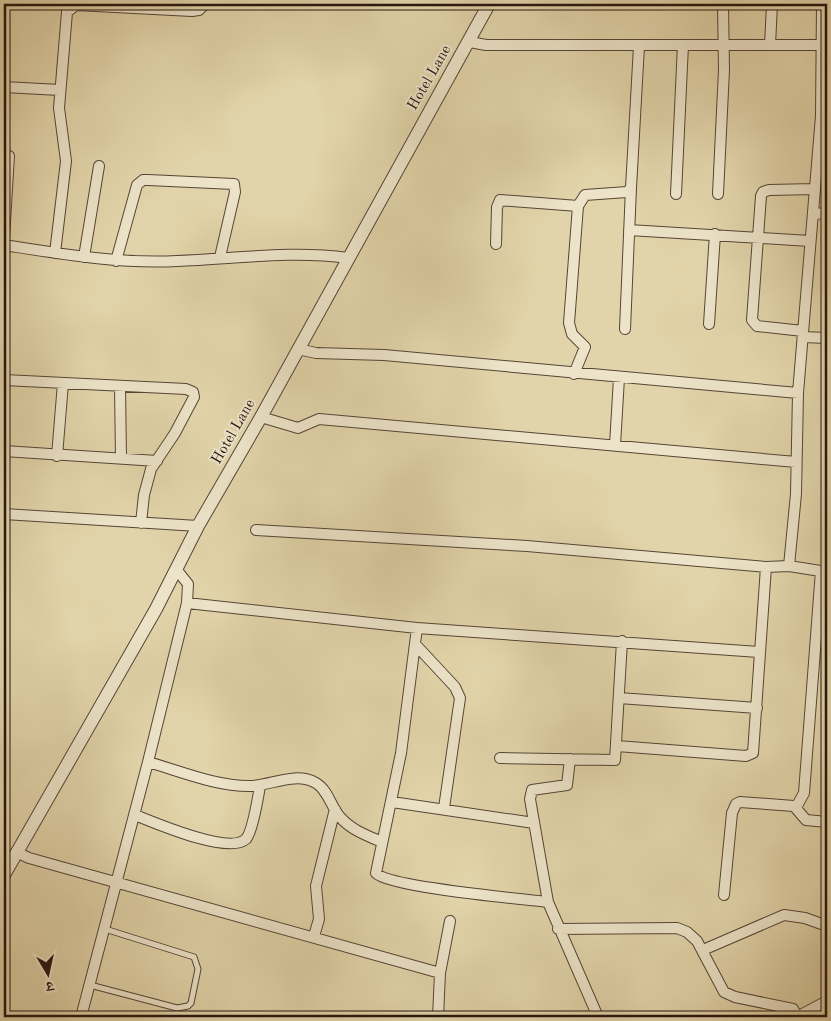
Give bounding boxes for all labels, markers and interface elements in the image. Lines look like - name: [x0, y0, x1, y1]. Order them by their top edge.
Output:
- street label: Hotel Lane: [405, 43, 455, 113]
- street label: Hotel Lane: [209, 397, 259, 467]
- north arrow: [22, 948, 72, 998]
- text: उ: [44, 978, 55, 993]

